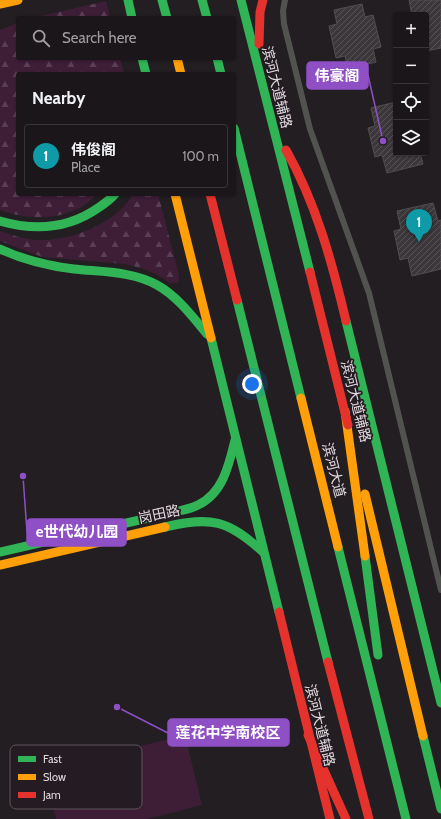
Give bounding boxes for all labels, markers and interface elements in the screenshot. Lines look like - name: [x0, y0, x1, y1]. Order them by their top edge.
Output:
- map controls: [393, 12, 429, 156]
- button: +: [393, 12, 429, 48]
- search box: [16, 16, 236, 60]
- icon: search: [30, 27, 52, 49]
- text: Search here: [62, 29, 137, 47]
- street label: 滨河大道辅路: [258, 44, 296, 130]
- button: −: [393, 48, 429, 84]
- callout: 伟豪阁: [307, 62, 368, 89]
- text: 伟豪阁: [314, 67, 360, 85]
- button: locate: [393, 84, 429, 120]
- text: Nearby: [32, 88, 85, 108]
- button: layers: [393, 120, 429, 156]
- text: 伟俊阁: [71, 141, 116, 159]
- text: 1: [44, 148, 48, 164]
- text: 100 m: [182, 148, 219, 164]
- text: Place: [71, 159, 100, 175]
- pin: 1: [406, 209, 432, 242]
- street label: 滨河大道辅路: [337, 358, 375, 444]
- your location: [242, 374, 262, 394]
- street label: 滨河大道: [318, 441, 350, 499]
- street label: 岗田路: [137, 501, 181, 527]
- callout: e世代幼儿园: [27, 519, 126, 546]
- text: e世代幼儿园: [36, 523, 118, 541]
- street label: 滨河大道辅路: [301, 682, 339, 768]
- callout: 莲花中学南校区: [168, 719, 289, 746]
- text: 莲花中学南校区: [175, 724, 281, 742]
- legend: [10, 745, 142, 809]
- text: Fast: [43, 752, 62, 766]
- text: Slow: [43, 770, 66, 784]
- text: Jam: [42, 788, 61, 802]

